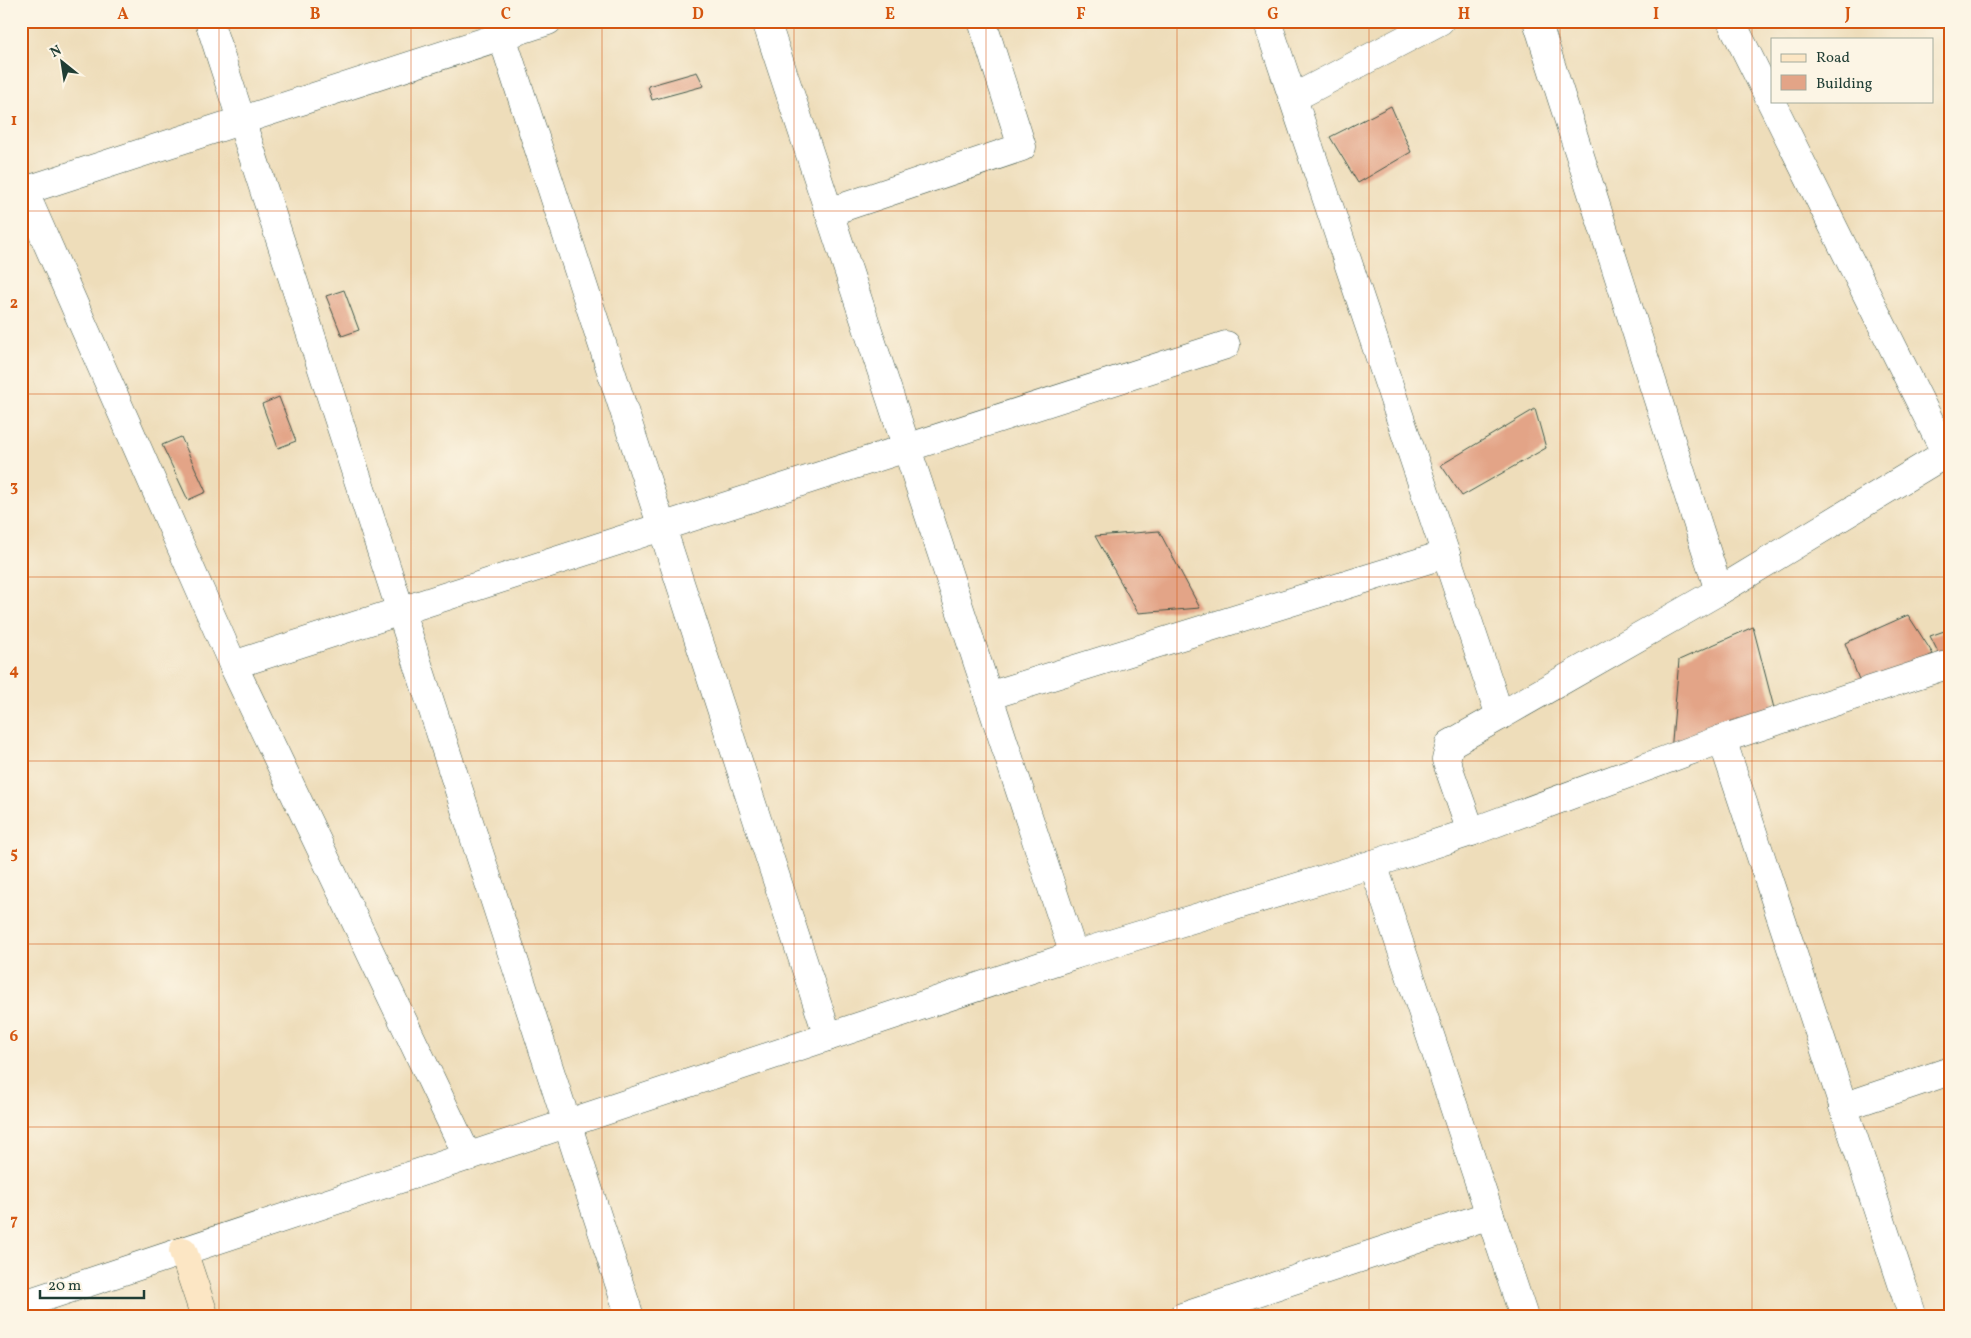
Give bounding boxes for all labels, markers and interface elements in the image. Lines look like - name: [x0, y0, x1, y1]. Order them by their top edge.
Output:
- text: A: [117, 4, 129, 26]
- text: B: [310, 4, 321, 26]
- text: C: [501, 4, 511, 26]
- text: D: [692, 4, 704, 26]
- text: E: [885, 4, 895, 26]
- text: F: [1076, 4, 1086, 26]
- text: G: [1267, 4, 1279, 26]
- text: H: [1458, 4, 1470, 26]
- text: I: [1653, 4, 1659, 26]
- text: J: [1844, 4, 1851, 26]
- north arrow: [38, 38, 88, 88]
- legend: [1771, 38, 1934, 102]
- text: N: [47, 41, 65, 63]
- text: Road: [1816, 48, 1850, 69]
- text: Building: [1816, 74, 1873, 95]
- text: 1: [11, 110, 17, 132]
- text: 2: [10, 293, 18, 315]
- text: 3: [10, 476, 18, 498]
- text: 4: [9, 660, 19, 682]
- text: 5: [10, 843, 18, 865]
- text: 6: [10, 1026, 19, 1048]
- text: 7: [10, 1210, 18, 1232]
- scale bar: [40, 1268, 144, 1300]
- text: 20 m: [48, 1276, 81, 1297]

